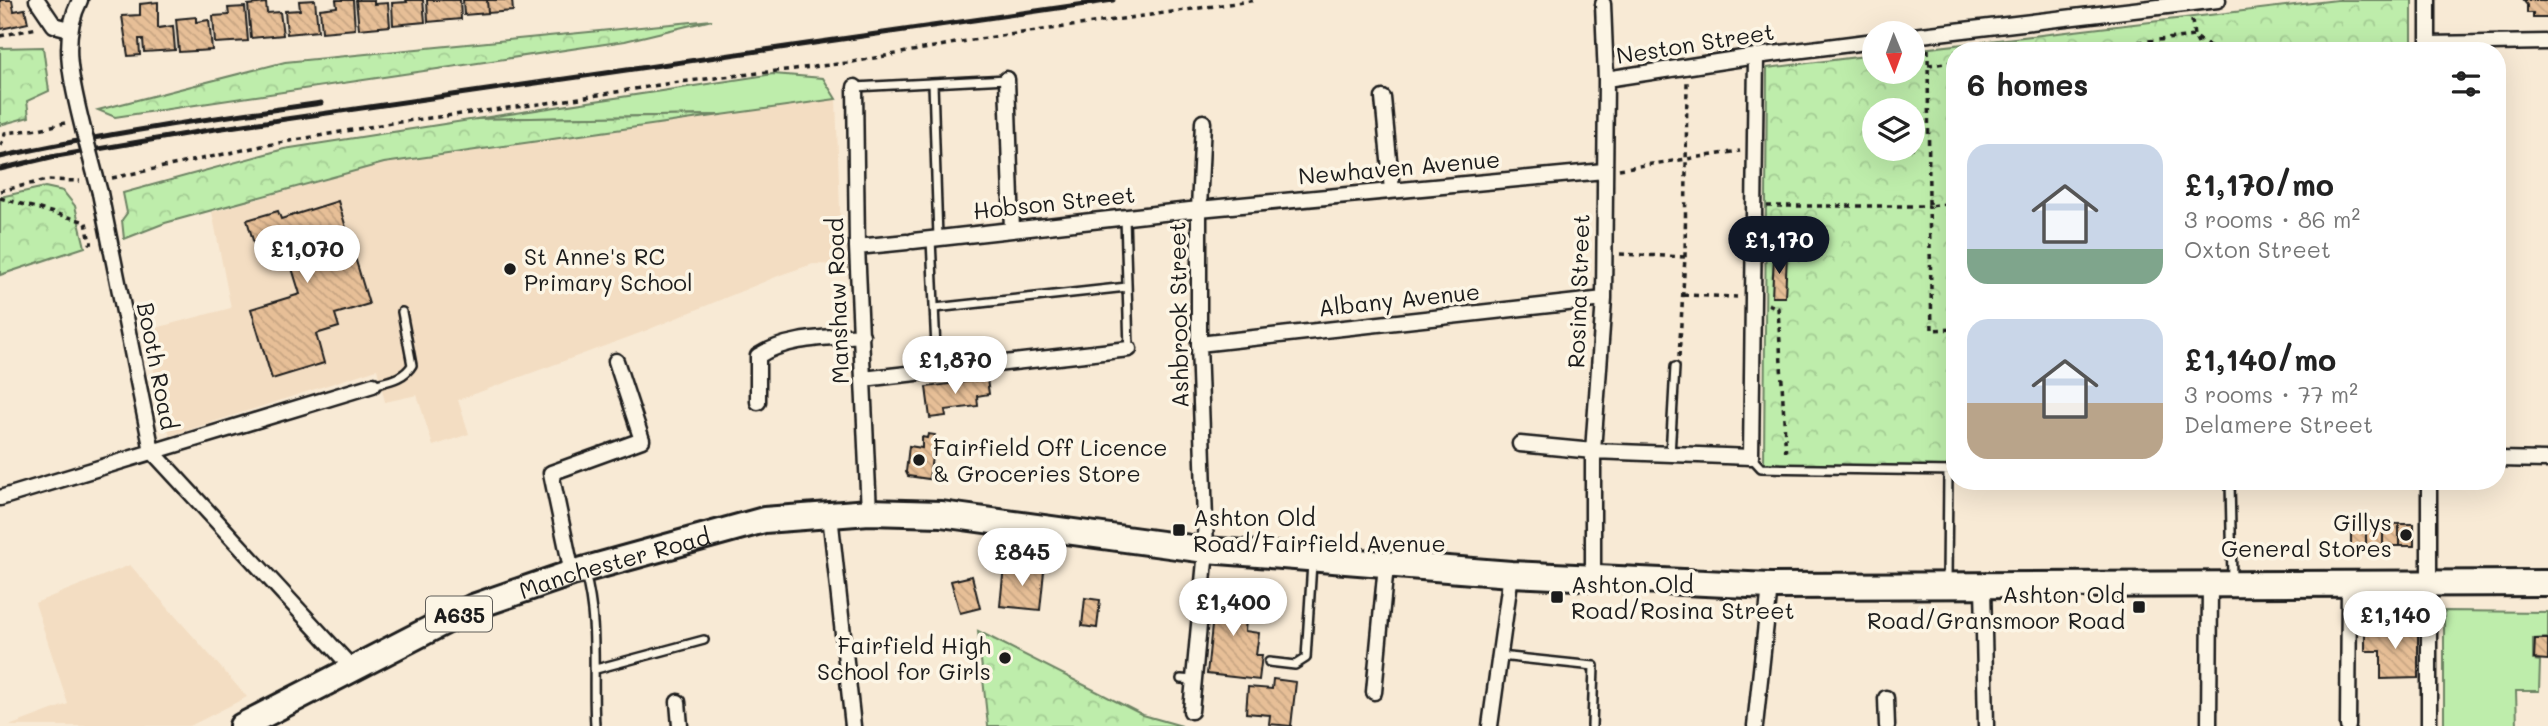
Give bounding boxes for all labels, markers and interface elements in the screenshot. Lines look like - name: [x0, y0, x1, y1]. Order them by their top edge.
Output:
- street label: Neston Street: [1614, 16, 1776, 70]
- north arrow: [1862, 21, 1925, 84]
- map controls: [1862, 21, 1925, 161]
- text: 6 homes: [1967, 64, 2088, 104]
- icon: filters: [2447, 65, 2485, 103]
- button: layers: [1862, 98, 1925, 161]
- street label: Newhaven Avenue: [1297, 143, 1501, 191]
- text: £1,170/mo: [2184, 164, 2334, 204]
- icon: home: [2023, 172, 2107, 256]
- street label: Hobson Street: [971, 179, 1137, 225]
- text: 3 rooms · 86 m²: [2184, 204, 2360, 234]
- street label: Rosina Street: [1560, 213, 1596, 369]
- pin: £1,170: [1722, 216, 1836, 276]
- street label: Manshaw Road: [819, 217, 855, 385]
- street label: Ashbrook Street: [1161, 222, 1195, 408]
- text: £1,170: [1744, 224, 1814, 254]
- pin: £1,070: [250, 226, 364, 285]
- text: £1,070: [270, 233, 344, 263]
- text: Oxton Street: [2184, 234, 2331, 264]
- place label: St Anne's RC Primary School: [524, 241, 693, 297]
- marker: St Anne's RC Primary School: [502, 261, 518, 277]
- street label: Albany Avenue: [1317, 276, 1481, 322]
- street label: Booth Road: [131, 300, 185, 432]
- pin: £1,870: [898, 336, 1012, 396]
- text: £1,140/mo: [2184, 339, 2336, 379]
- text: £1,870: [918, 344, 992, 374]
- icon: home: [2023, 347, 2107, 431]
- text: 3 rooms · 77 m²: [2184, 379, 2358, 409]
- text: Delamere Street: [2184, 409, 2373, 439]
- place label: Fairfield Off Licence & Groceries Store: [933, 432, 1168, 488]
- marker: Fairfield Off Licence & Groceries Store: [911, 452, 927, 468]
- place label: Ashton Old Road/Fairfield Avenue: [1193, 502, 1446, 558]
- place label: Gillys General Stores: [2221, 507, 2392, 563]
- street label: Manchester Road: [515, 521, 713, 605]
- marker: Ashton Old Road/Fairfield Avenue: [1171, 522, 1187, 538]
- marker: Gillys General Stores: [2398, 527, 2414, 543]
- pin: £845: [981, 528, 1063, 588]
- text: £845: [994, 536, 1050, 566]
- place label: Ashton Old Road/Rosina Street: [1571, 569, 1795, 625]
- pin: £1,400: [1176, 578, 1290, 638]
- place label: Ashton Old Road/Gransmoor Road: [1867, 579, 2125, 635]
- text: £1,400: [1195, 586, 1271, 616]
- marker: Ashton Old Road/Rosina Street: [1549, 589, 1565, 605]
- pin: £1,140: [2338, 592, 2452, 651]
- road number: A635: [426, 596, 492, 632]
- marker: Ashton Old Road/Gransmoor Road: [2131, 599, 2147, 615]
- text: £1,140: [2359, 599, 2431, 629]
- place label: Fairfield High School for Girls: [817, 630, 991, 686]
- marker: Fairfield High School for Girls: [997, 650, 1013, 666]

